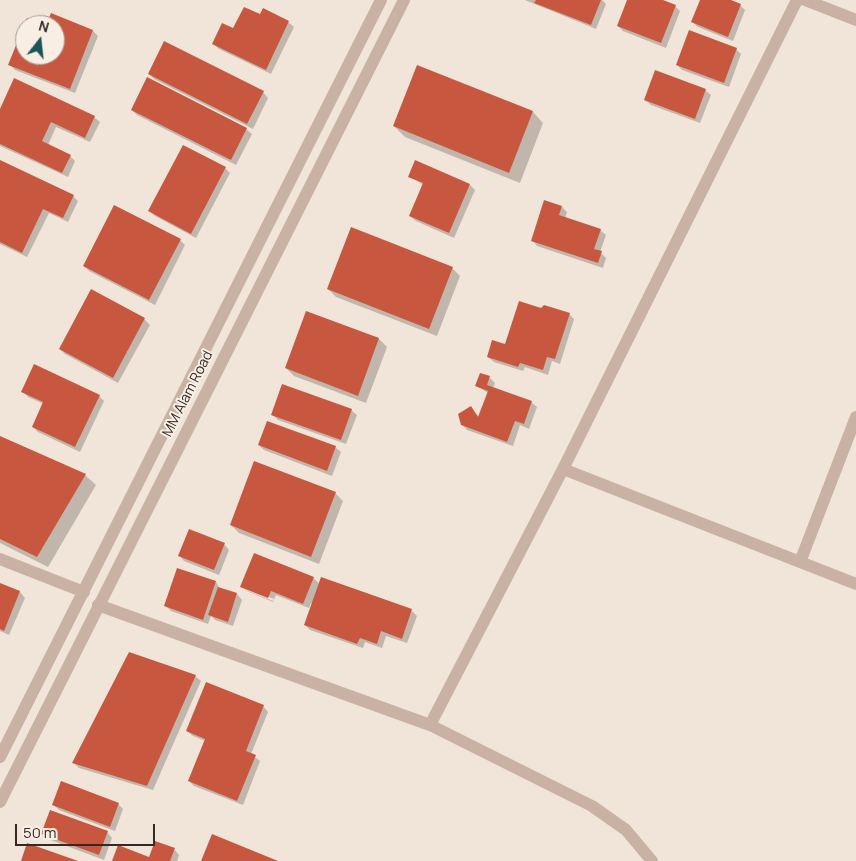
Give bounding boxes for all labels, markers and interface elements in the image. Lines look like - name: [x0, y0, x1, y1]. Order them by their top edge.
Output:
- north arrow: [15, 15, 65, 65]
- text: N: [37, 16, 51, 37]
- street label: MM Alam Road: [159, 348, 217, 440]
- scale bar: [18, 814, 158, 846]
- text: 50 m: [23, 822, 57, 843]

